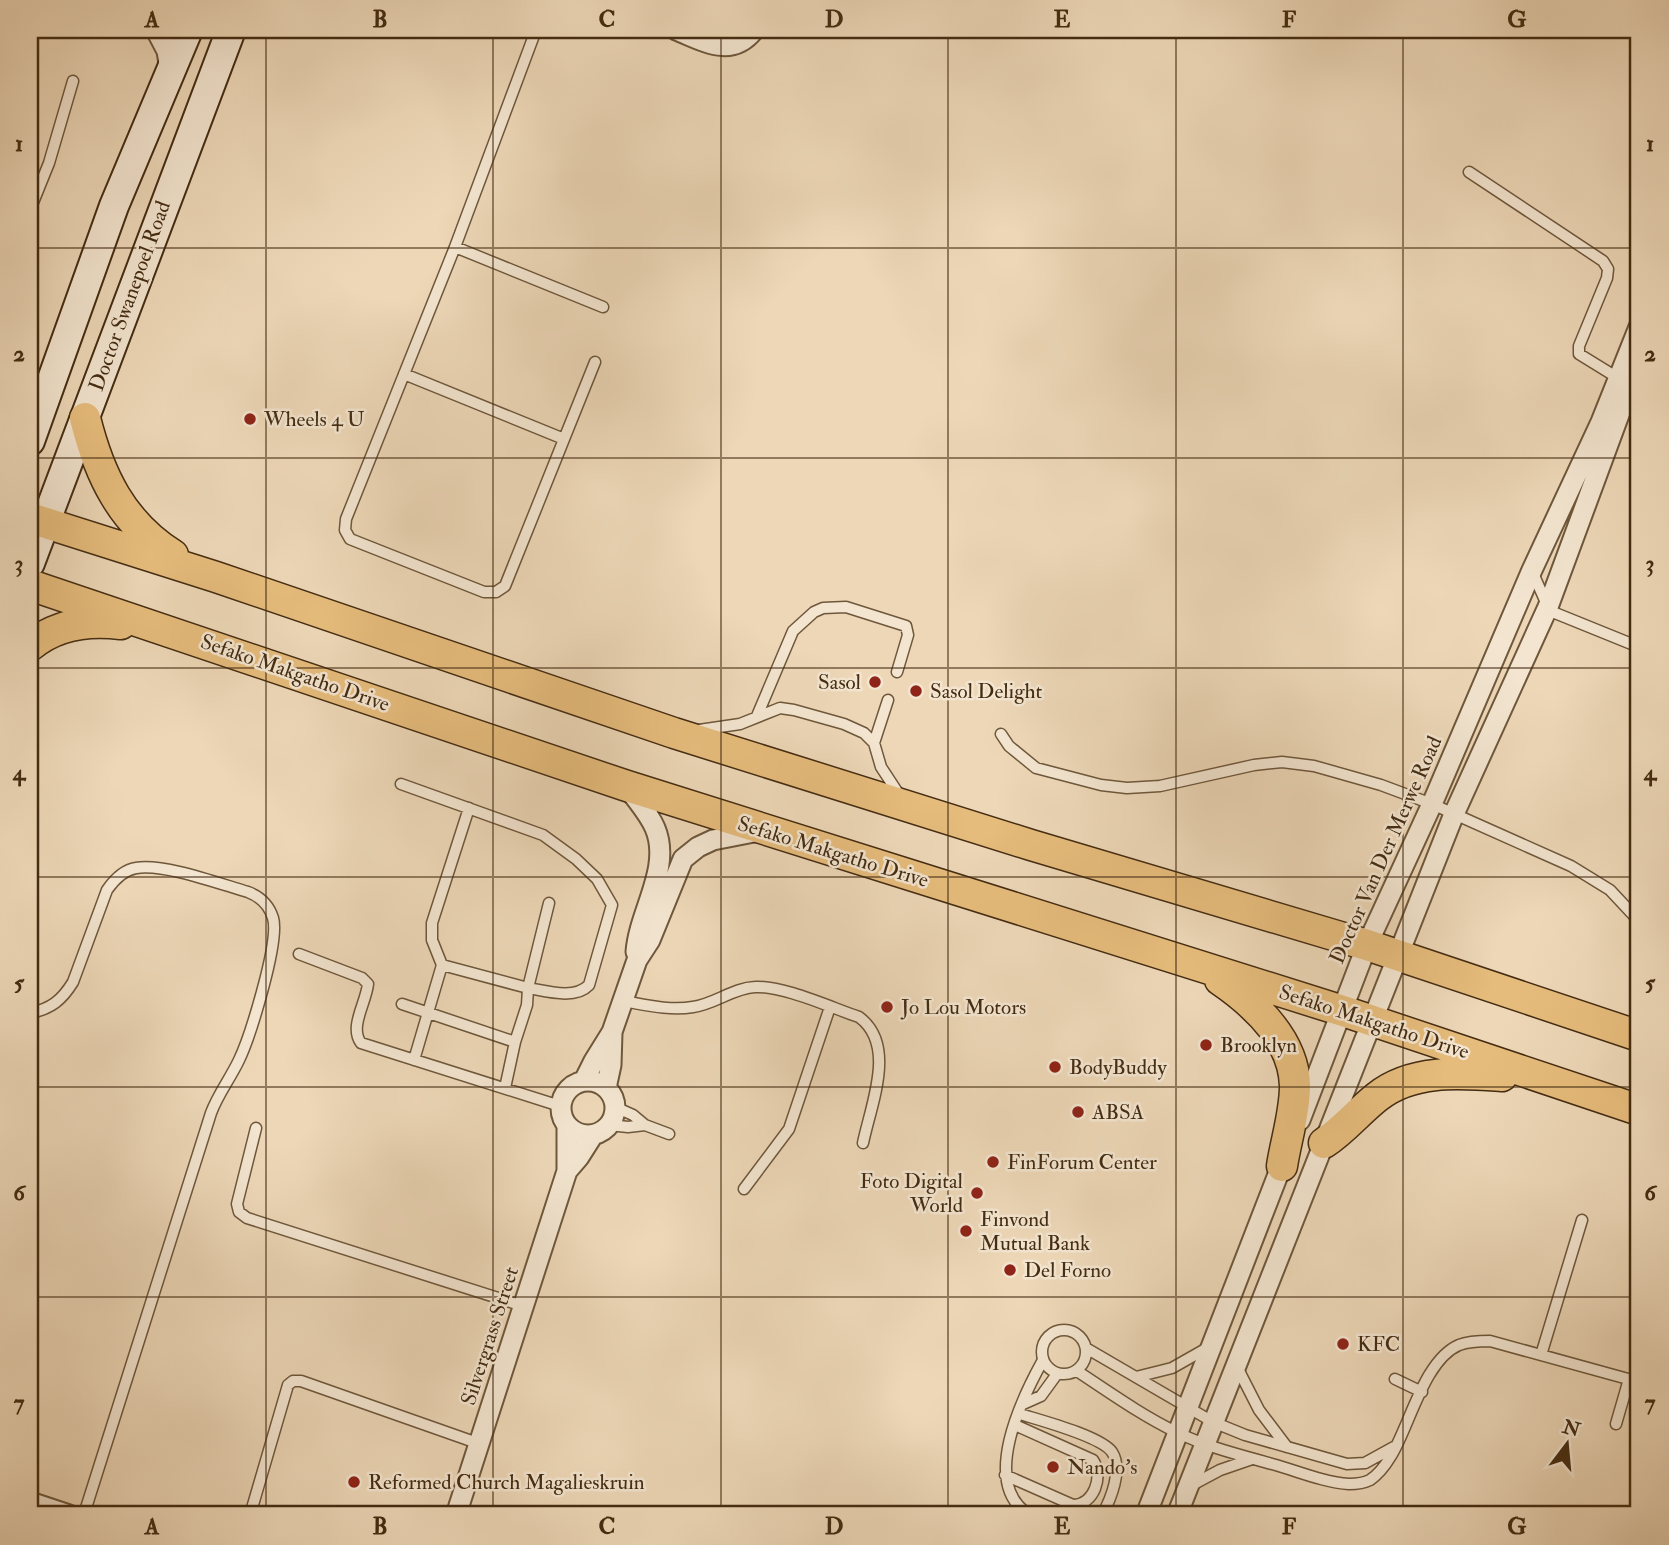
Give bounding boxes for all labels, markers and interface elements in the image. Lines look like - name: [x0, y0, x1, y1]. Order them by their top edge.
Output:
- text: A: [144, 5, 160, 34]
- text: B: [372, 5, 388, 34]
- text: C: [599, 5, 615, 34]
- text: D: [825, 5, 843, 34]
- text: E: [1054, 5, 1071, 34]
- text: F: [1282, 5, 1297, 34]
- text: G: [1507, 5, 1527, 34]
- text: 1: [15, 129, 23, 158]
- text: 1: [1646, 129, 1654, 158]
- street label: Doctor Swanepoel Road: [83, 197, 177, 395]
- text: 2: [13, 339, 25, 368]
- text: 2: [1644, 339, 1656, 368]
- place label: Wheels 4 U: [263, 406, 365, 433]
- marker: Wheels 4 U: [242, 411, 258, 427]
- text: 3: [15, 549, 23, 578]
- text: 3: [1646, 549, 1654, 578]
- street label: Sefako Makgatho Drive: [197, 628, 393, 718]
- place label: Sasol: [818, 669, 862, 696]
- marker: Sasol: [867, 674, 883, 690]
- place label: Sasol Delight: [930, 678, 1042, 705]
- marker: Sasol Delight: [908, 683, 924, 699]
- street label: Doctor Van Der Merwe Road: [1324, 731, 1449, 968]
- text: 4: [12, 758, 27, 787]
- text: 4: [1643, 758, 1658, 787]
- street label: Sefako Makgatho Drive: [734, 810, 932, 894]
- text: 5: [14, 968, 25, 997]
- text: 5: [1645, 968, 1656, 997]
- street label: Sefako Makgatho Drive: [1276, 979, 1473, 1066]
- place label: Jo Lou Motors: [900, 994, 1026, 1021]
- marker: Jo Lou Motors: [879, 999, 895, 1015]
- place label: Brooklyn: [1220, 1032, 1297, 1059]
- marker: Brooklyn: [1198, 1037, 1214, 1053]
- place label: BodyBuddy: [1069, 1054, 1167, 1081]
- marker: BodyBuddy: [1047, 1059, 1063, 1075]
- place label: ABSA: [1091, 1099, 1144, 1126]
- marker: ABSA: [1070, 1104, 1086, 1120]
- place label: FinForum Center: [1007, 1149, 1157, 1176]
- marker: FinForum Center: [985, 1154, 1001, 1170]
- place label: Foto Digital World: [860, 1168, 964, 1219]
- text: 6: [13, 1178, 27, 1207]
- text: 6: [1644, 1178, 1658, 1207]
- marker: Foto Digital World: [969, 1185, 985, 1201]
- place label: Finvond Mutual Bank: [980, 1206, 1090, 1257]
- marker: Finvond Mutual Bank: [958, 1223, 974, 1239]
- place label: Del Forno: [1024, 1257, 1111, 1284]
- marker: Del Forno: [1002, 1262, 1018, 1278]
- street label: Silvergrass Street: [455, 1263, 525, 1409]
- place label: KFC: [1357, 1331, 1400, 1358]
- marker: KFC: [1335, 1336, 1351, 1352]
- text: 7: [14, 1388, 25, 1417]
- text: 7: [1645, 1388, 1656, 1417]
- north arrow: [1532, 1408, 1602, 1478]
- text: N: [1559, 1414, 1584, 1443]
- place label: Nando's: [1067, 1454, 1137, 1481]
- marker: Nando's: [1045, 1459, 1061, 1475]
- place label: Reformed Church Magalieskruin: [368, 1469, 645, 1496]
- marker: Reformed Church Magalieskruin: [346, 1474, 362, 1490]
- text: A: [144, 1512, 160, 1541]
- text: B: [372, 1512, 388, 1541]
- text: C: [599, 1512, 615, 1541]
- text: D: [825, 1512, 843, 1541]
- text: E: [1054, 1512, 1071, 1541]
- text: F: [1282, 1512, 1297, 1541]
- text: G: [1507, 1512, 1527, 1541]

